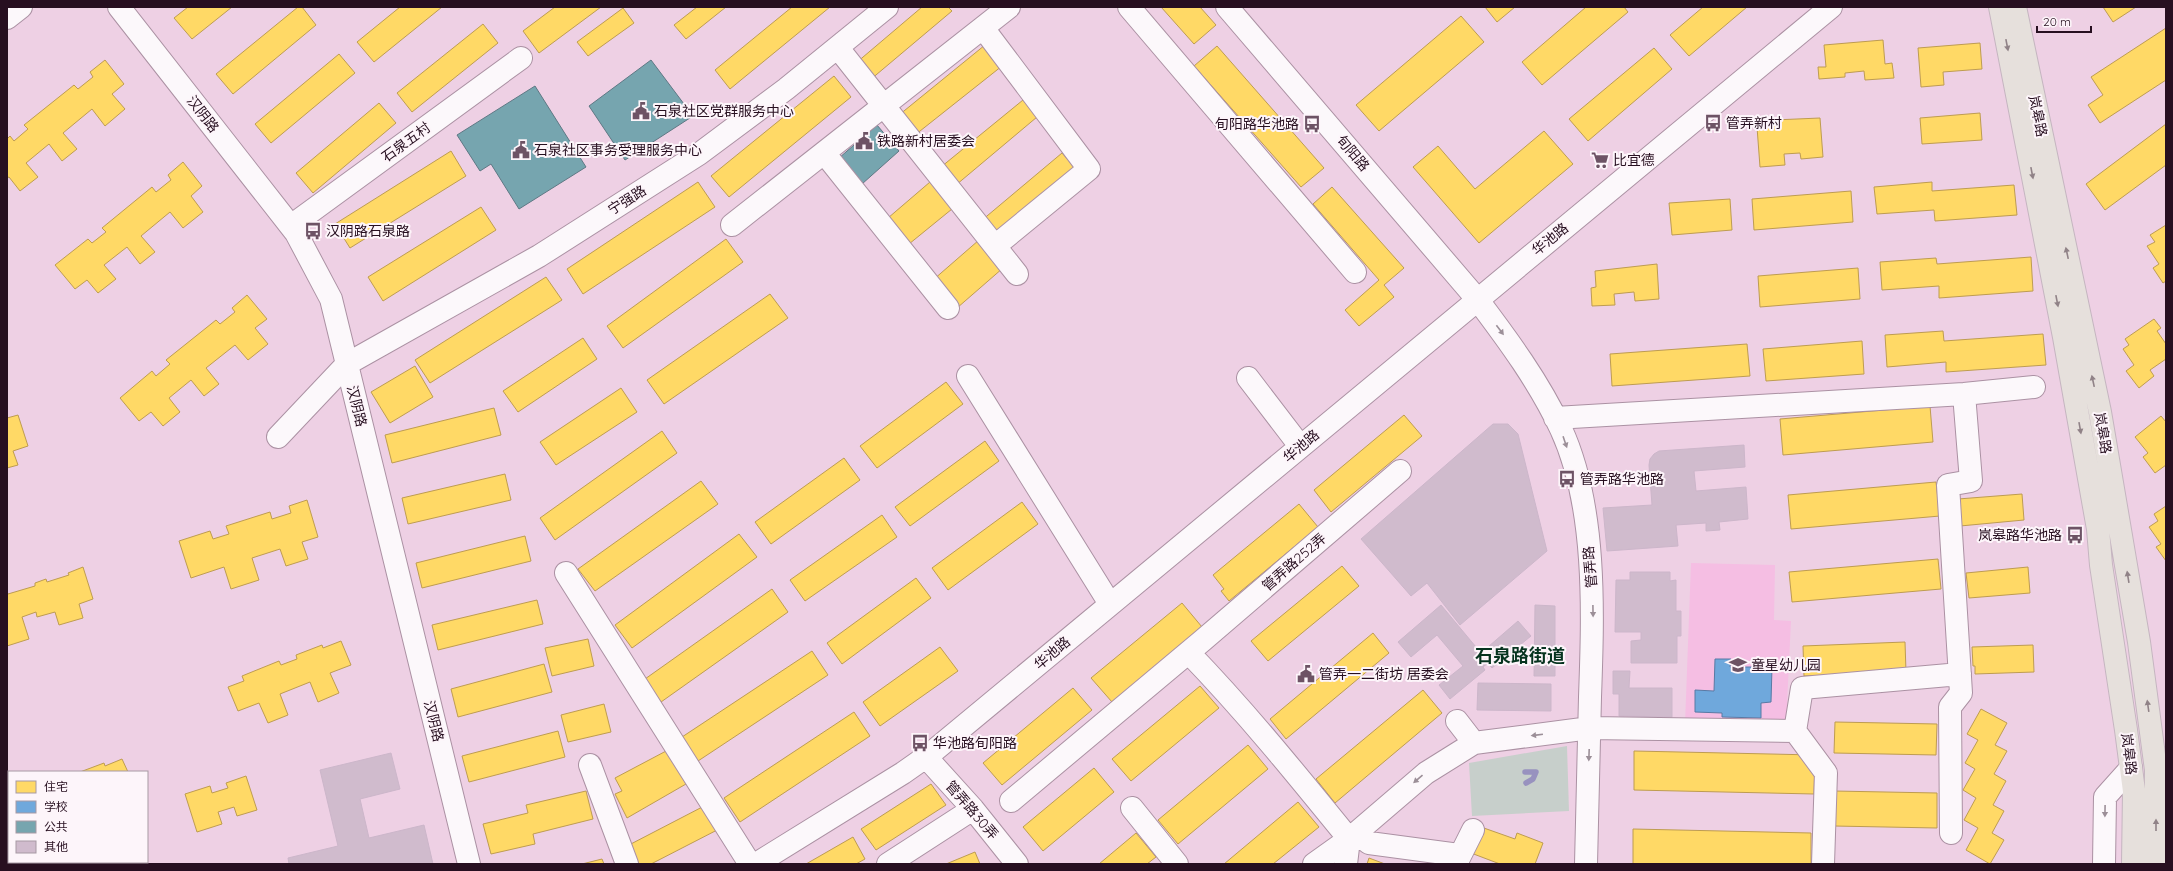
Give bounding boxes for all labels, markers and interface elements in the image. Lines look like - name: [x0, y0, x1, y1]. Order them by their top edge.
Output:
- scale bar: [2037, 8, 2091, 34]
- text: 20 m: [2043, 14, 2071, 29]
- one-way arrow: [2004, 39, 2010, 51]
- street label: 汉阴路: [183, 92, 223, 136]
- street label: 岚皋路: [2025, 94, 2051, 138]
- public building icon: 石泉社区党群服务中心: [631, 101, 651, 121]
- place label: 石泉社区党群服务中心: [654, 102, 794, 120]
- bus stop icon: 管弄新村: [1703, 113, 1723, 133]
- bus stop icon: 旬阳路华池路: [1302, 114, 1322, 134]
- place label: 管弄新村: [1726, 114, 1782, 132]
- place label: 旬阳路华池路: [1215, 115, 1299, 133]
- street label: 石泉五村: [378, 118, 434, 166]
- public building icon: 铁路新村居委会: [854, 131, 874, 151]
- street label: 旬阳路: [1333, 131, 1373, 175]
- place label: 铁路新村居委会: [877, 132, 975, 150]
- public building icon: 石泉社区事务受理服务中心: [511, 140, 531, 160]
- place label: 石泉社区事务受理服务中心: [534, 141, 702, 159]
- supermarket icon: 比宜德: [1590, 150, 1610, 170]
- place label: 比宜德: [1613, 151, 1655, 169]
- one-way arrow: [2029, 167, 2035, 179]
- street label: 宁强路: [604, 181, 650, 219]
- street label: 华池路: [1528, 219, 1572, 259]
- bus stop icon: 汉阴路石泉路: [303, 221, 323, 241]
- place label: 汉阴路石泉路: [326, 222, 410, 240]
- one-way arrow: [2063, 247, 2069, 259]
- one-way arrow: [2054, 294, 2060, 307]
- one-way arrow: [1496, 325, 1504, 336]
- one-way arrow: [2090, 374, 2096, 387]
- street label: 汉阴路: [343, 383, 371, 429]
- street label: 岚皋路: [2090, 411, 2116, 455]
- one-way arrow: [2077, 422, 2083, 434]
- street label: 华池路: [1279, 426, 1323, 466]
- one-way arrow: [1563, 437, 1569, 449]
- bus stop icon: 管弄路华池路: [1557, 469, 1577, 489]
- place label: 管弄路华池路: [1580, 470, 1664, 488]
- bus stop icon: 岚皋路华池路: [2065, 525, 2085, 545]
- place label: 岚皋路华池路: [1978, 526, 2062, 544]
- street label: 管弄路252弄: [1258, 529, 1330, 595]
- street label: 管弄路: [1579, 545, 1601, 589]
- one-way arrow: [2125, 571, 2131, 584]
- one-way arrow: [1589, 605, 1596, 617]
- street label: 华池路: [1030, 633, 1074, 673]
- district label: 石泉路街道: [1475, 644, 1565, 667]
- school or university icon: 童星幼儿园: [1728, 655, 1748, 675]
- place label: 童星幼儿园: [1751, 656, 1821, 674]
- public building icon: 管弄一二街坊 居委会: [1296, 664, 1316, 684]
- place label: 管弄一二街坊 居委会: [1319, 665, 1449, 683]
- street label: 汉阴路: [420, 698, 448, 744]
- one-way arrow: [2145, 700, 2151, 712]
- one-way arrow: [1531, 732, 1543, 738]
- street label: 岚皋路: [2118, 732, 2140, 776]
- bus stop icon: 华池路旬阳路: [910, 733, 930, 753]
- place label: 华池路旬阳路: [933, 734, 1017, 752]
- one-way arrow: [1586, 749, 1592, 762]
- legend: [8, 771, 148, 863]
- one-way arrow: [1413, 775, 1424, 784]
- street label: 管弄路30弄: [942, 777, 1002, 843]
- text: 住宅: [44, 779, 68, 794]
- text: 学校: [44, 799, 68, 814]
- one-way arrow: [2101, 805, 2108, 817]
- one-way arrow: [2153, 818, 2159, 831]
- text: 公共: [44, 819, 68, 834]
- text: 其他: [44, 839, 68, 854]

